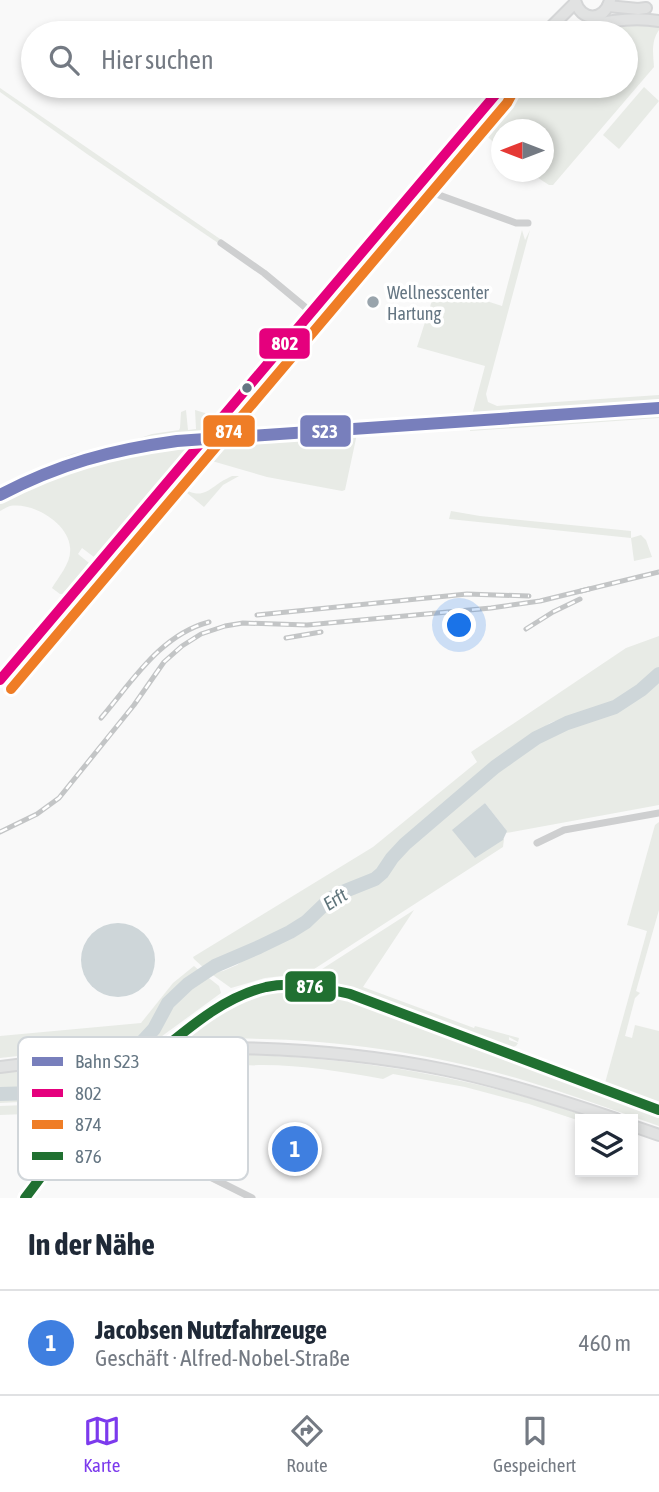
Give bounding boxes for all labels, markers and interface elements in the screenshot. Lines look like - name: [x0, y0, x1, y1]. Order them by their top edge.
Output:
- search box: [21, 21, 638, 98]
- icon: search: [45, 41, 83, 79]
- text: Hier suchen: [101, 45, 214, 75]
- north arrow: [491, 119, 554, 182]
- place label: Wellnesscenter Hartung: [387, 282, 490, 324]
- marker: Wellnesscenter Hartung: [365, 294, 381, 310]
- line badge: 802: [258, 327, 311, 360]
- text: 802: [272, 332, 298, 354]
- unlabelled marker: [240, 381, 254, 395]
- line badge: 874: [202, 414, 256, 448]
- line badge: S23: [299, 414, 352, 448]
- text: 874: [216, 420, 242, 442]
- text: S23: [312, 420, 338, 442]
- your location: [442, 608, 476, 642]
- water label: Erft: [319, 883, 352, 915]
- line badge: 876: [284, 970, 337, 1003]
- text: 876: [297, 975, 323, 997]
- legend: [18, 1037, 248, 1180]
- text: Bahn S23: [75, 1050, 140, 1072]
- text: 802: [75, 1082, 102, 1104]
- text: 874: [75, 1113, 102, 1135]
- map controls: [575, 1114, 638, 1177]
- button: layers: [575, 1114, 638, 1177]
- pin: 1: [272, 1123, 318, 1175]
- text: 876: [75, 1145, 102, 1167]
- text: In der Nähe: [28, 1227, 155, 1261]
- text: Jacobsen Nutzfahrzeuge: [95, 1315, 327, 1345]
- text: 1: [46, 1330, 56, 1356]
- text: 460 m: [579, 1330, 631, 1356]
- text: Geschäft · Alfred-Nobel-Straße: [95, 1345, 350, 1371]
- tab: Karte: [83, 1412, 121, 1476]
- tab: Route: [286, 1412, 328, 1476]
- tab: Gespeichert: [493, 1412, 576, 1476]

